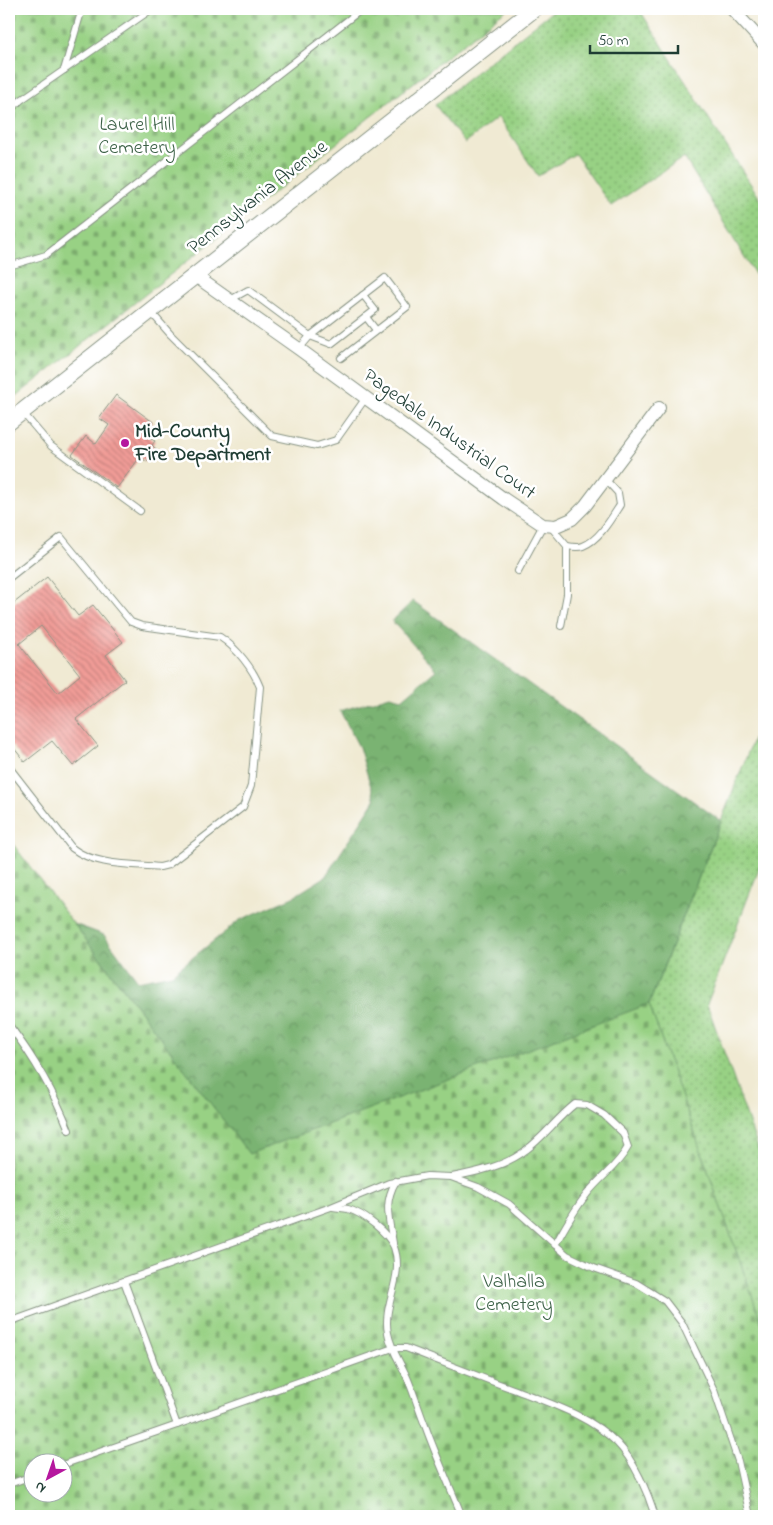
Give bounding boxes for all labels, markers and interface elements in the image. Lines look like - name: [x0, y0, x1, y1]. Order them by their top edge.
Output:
- scale bar: [590, 22, 678, 54]
- text: 50 m: [598, 30, 629, 52]
- park label: Laurel Hill Cemetery: [98, 111, 176, 163]
- street label: Pennsylvania Avenue: [182, 134, 334, 262]
- street label: Pagedale Industrial Court: [356, 362, 542, 509]
- place label: Mid-County Fire Department: [134, 418, 271, 470]
- marker: Mid-County Fire Department: [119, 437, 131, 449]
- park label: Valhalla Cemetery: [475, 1268, 553, 1320]
- north arrow: [22, 1452, 72, 1502]
- text: N: [30, 1476, 51, 1498]

